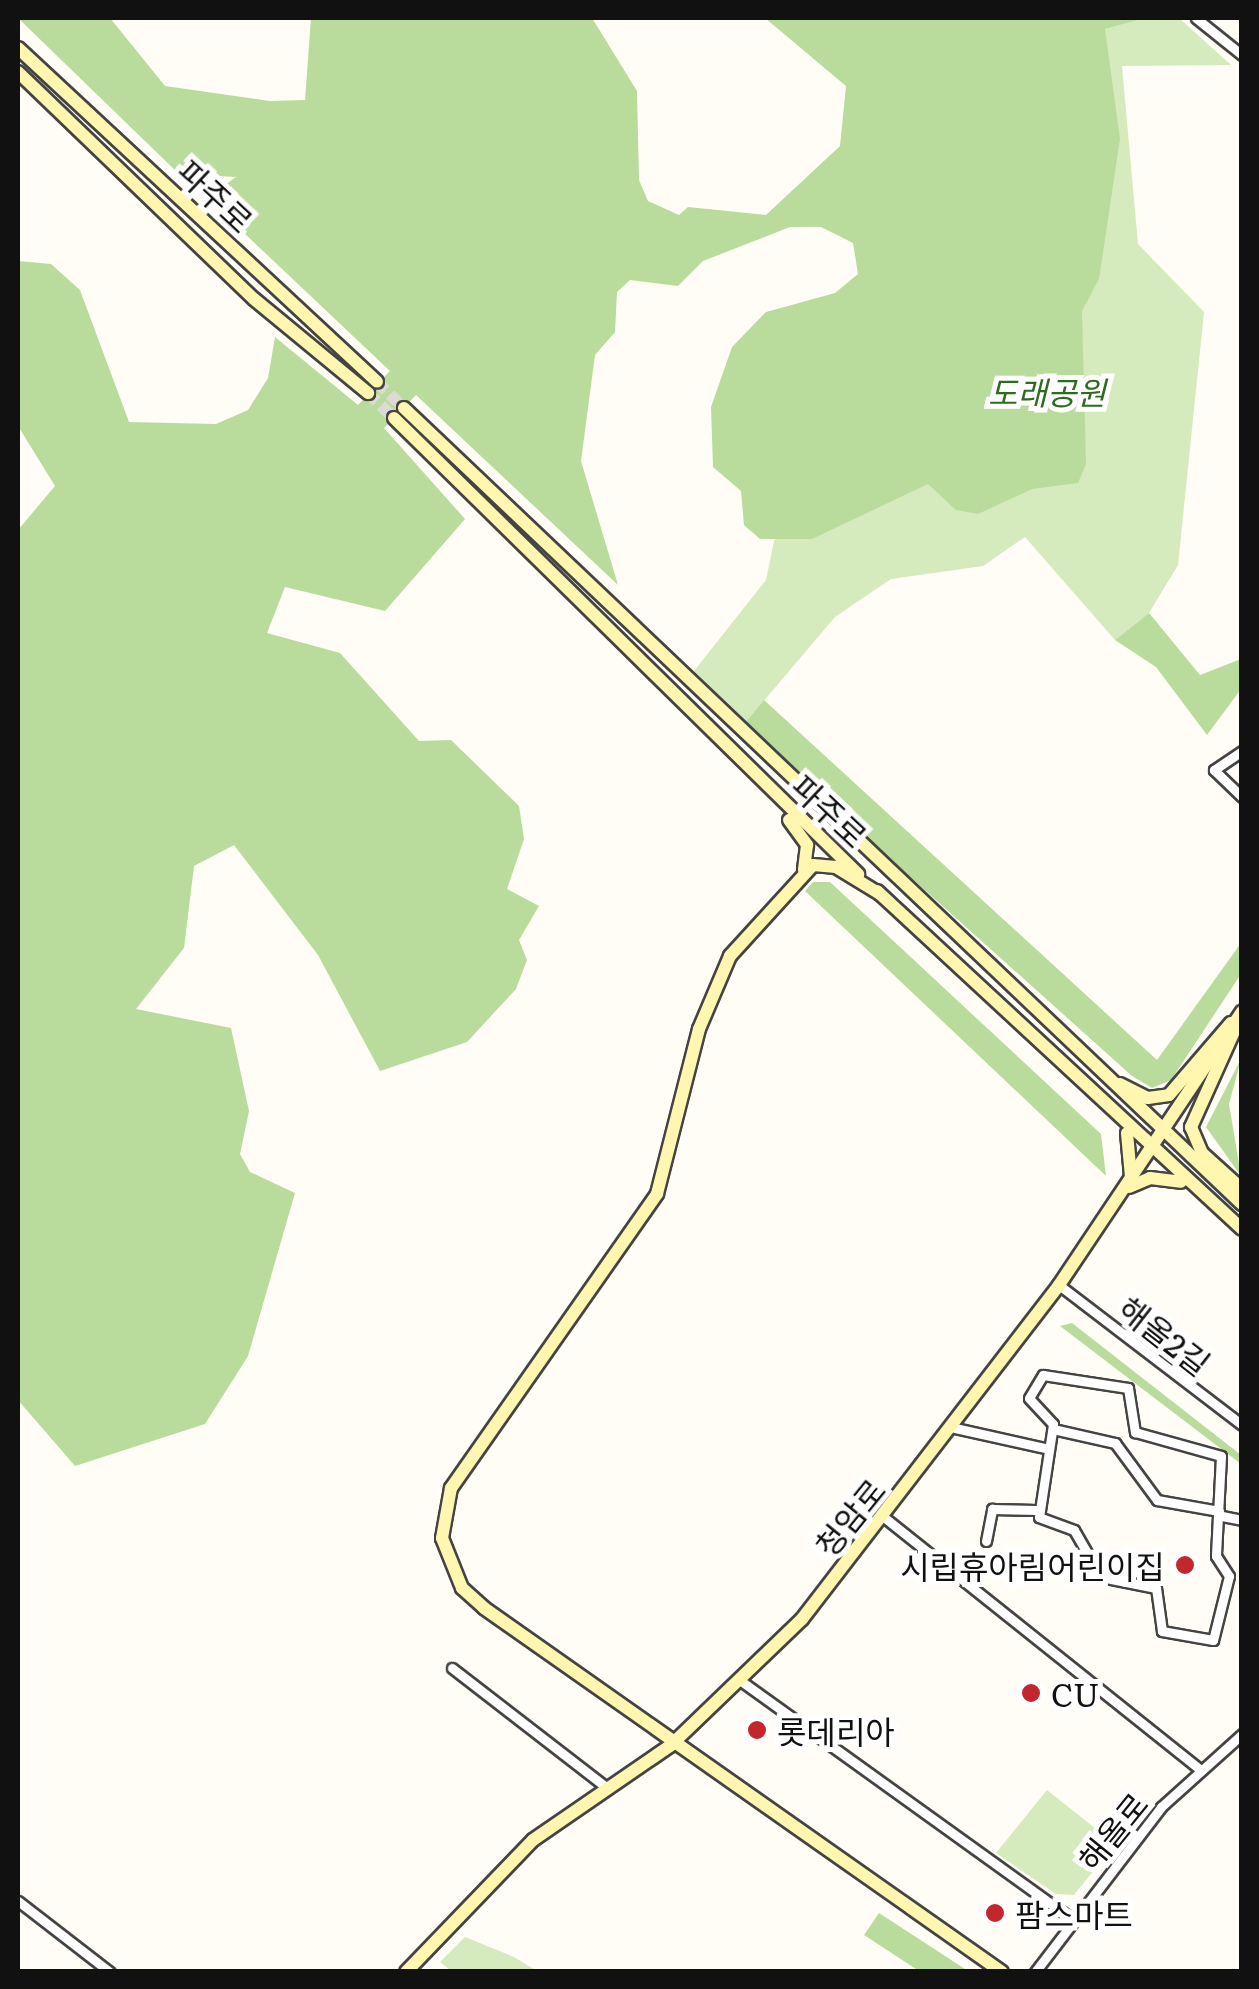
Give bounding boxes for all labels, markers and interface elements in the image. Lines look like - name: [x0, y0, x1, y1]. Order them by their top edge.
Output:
- street label: 파주로: [171, 151, 261, 239]
- park label: 도래공원: [988, 372, 1106, 410]
- street label: 파주로: [785, 766, 875, 854]
- street label: 해올2길: [1112, 1288, 1218, 1382]
- street label: 청암로: [806, 1471, 892, 1563]
- place label: 시립휴아림어린이집: [900, 1546, 1165, 1584]
- marker: 시립휴아림어린이집: [1174, 1554, 1196, 1576]
- place label: CU: [1051, 1674, 1099, 1712]
- marker: CU: [1020, 1682, 1042, 1704]
- place label: 롯데리아: [777, 1711, 895, 1749]
- marker: 롯데리아: [746, 1719, 768, 1741]
- street label: 해올로: [1069, 1785, 1155, 1877]
- place label: 팜스마트: [1015, 1894, 1133, 1932]
- marker: 팜스마트: [984, 1902, 1006, 1924]

